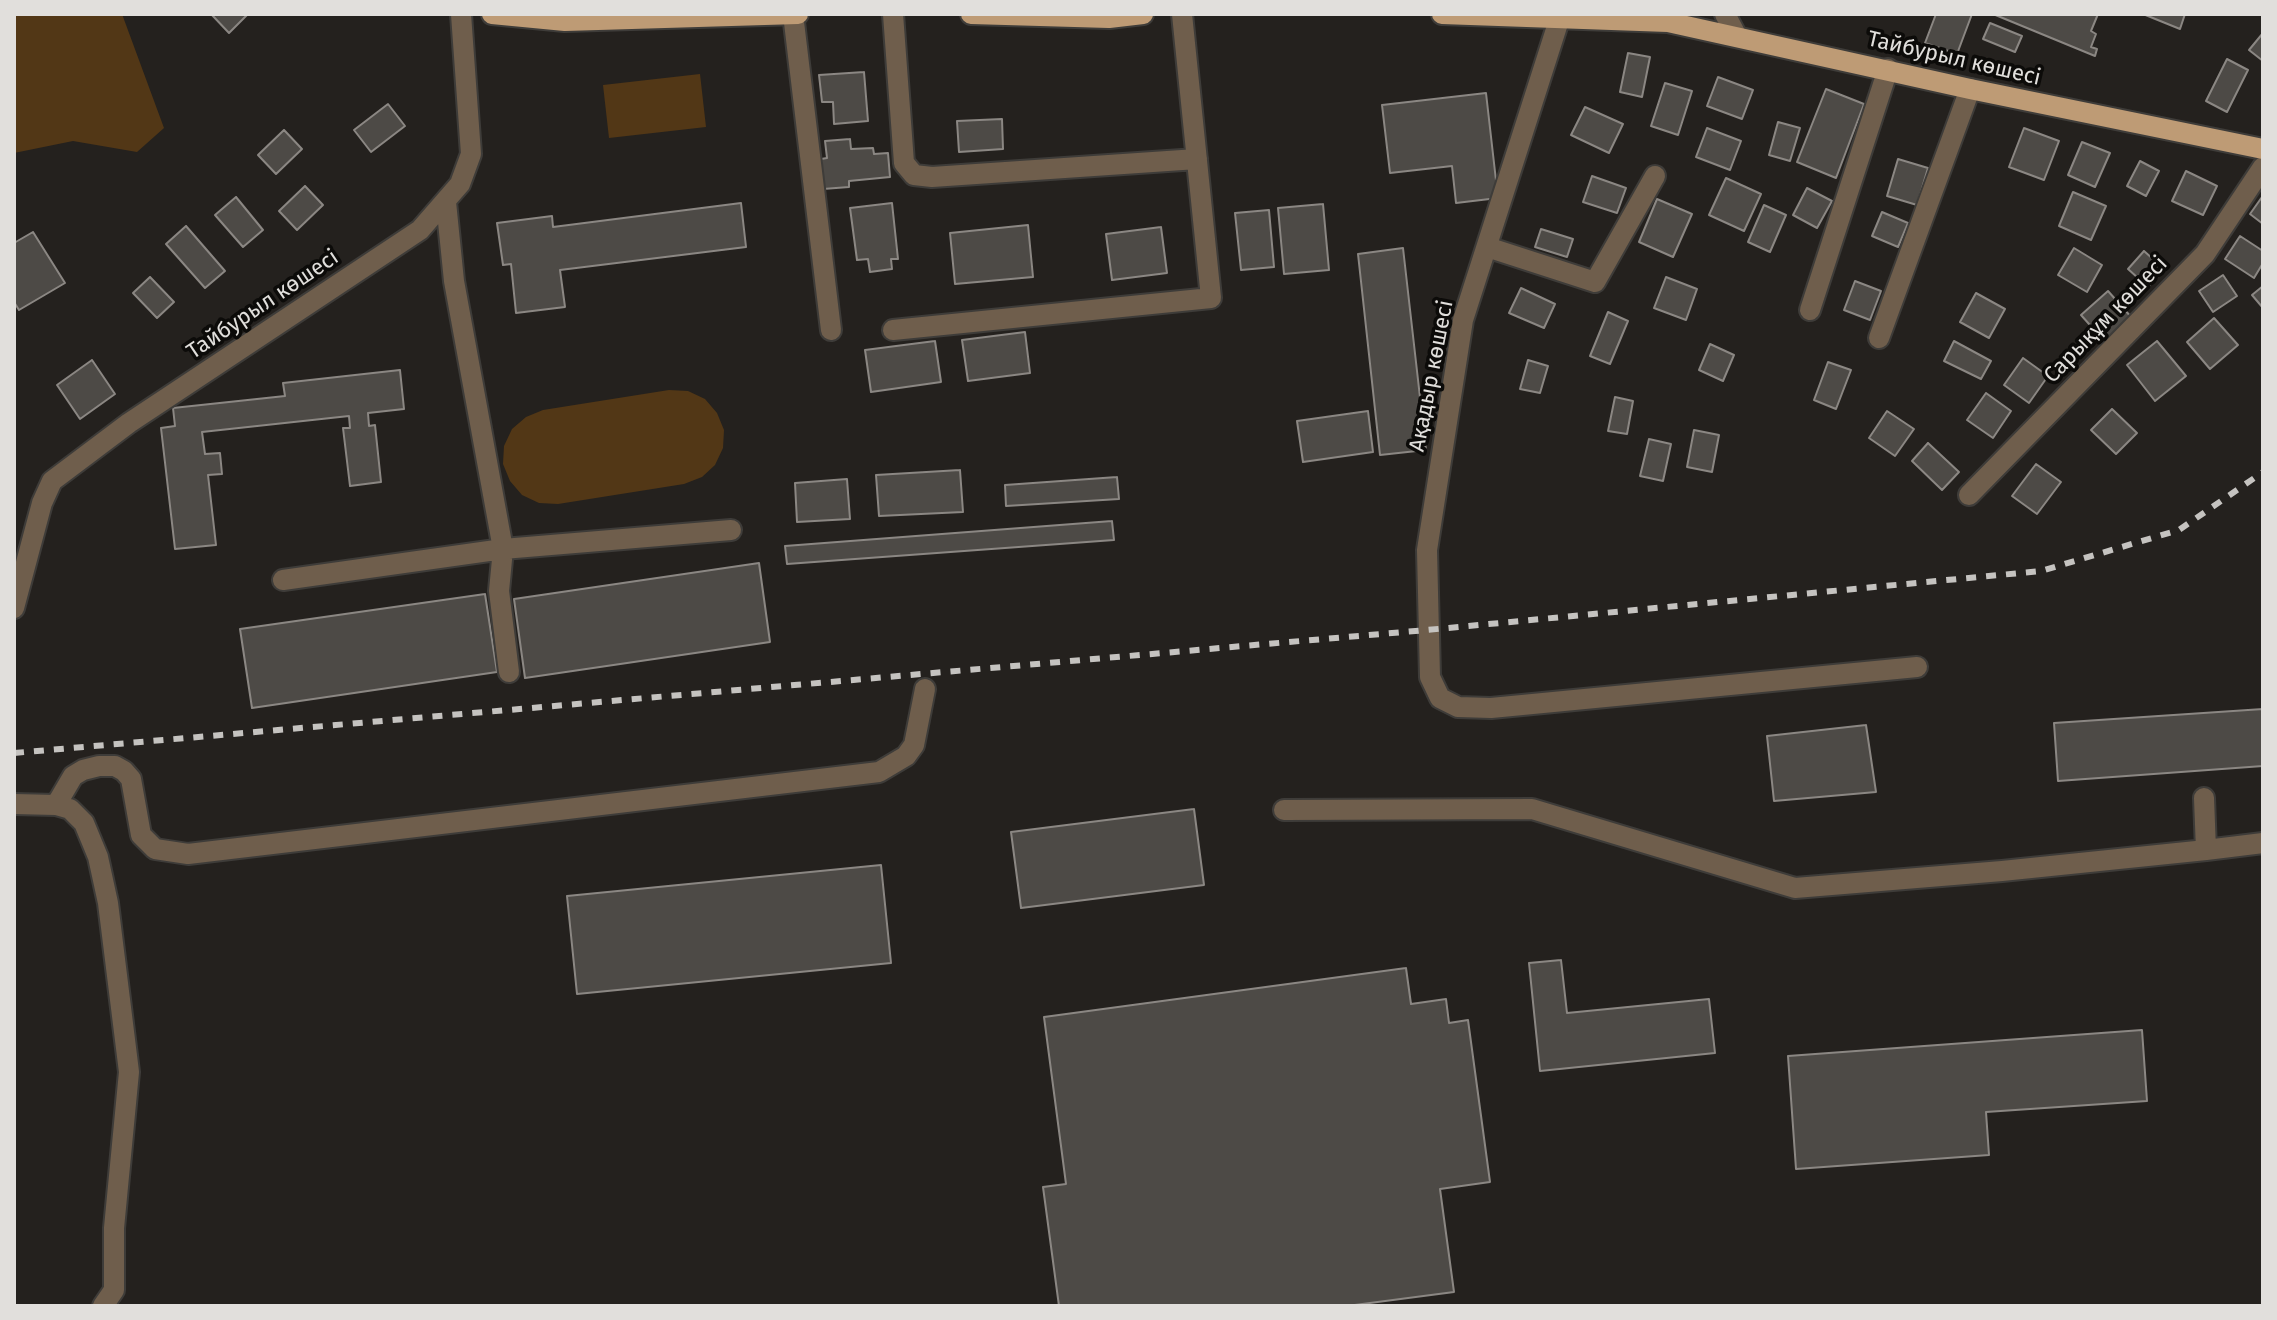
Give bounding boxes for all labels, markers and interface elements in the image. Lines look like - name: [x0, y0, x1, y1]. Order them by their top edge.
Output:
- street label: Тайбурыл көшесі: [1865, 26, 2043, 92]
- street label: Тайбурыл көшесі: [182, 245, 344, 365]
- street label: Сарықұм көшесі: [2039, 251, 2173, 389]
- street label: Ақадыр көшесі: [1404, 298, 1460, 454]

